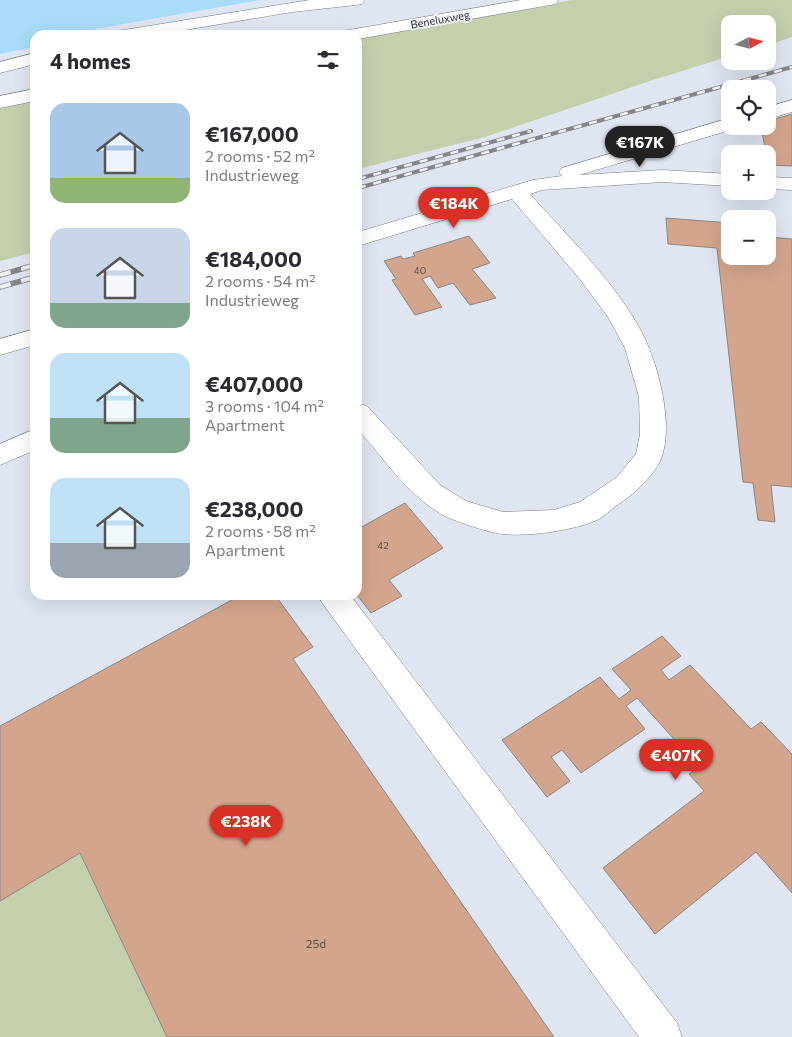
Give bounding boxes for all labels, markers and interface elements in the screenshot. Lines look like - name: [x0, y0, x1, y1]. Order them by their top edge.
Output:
- street label: Beneluxweg: [409, 7, 471, 31]
- north arrow: [721, 15, 776, 70]
- map controls: [721, 15, 776, 265]
- icon: filters: [314, 46, 342, 74]
- text: 4 homes: [50, 48, 131, 73]
- button: locate: [721, 80, 776, 135]
- text: €167,000: [205, 121, 299, 146]
- icon: home: [90, 123, 150, 183]
- pin: €167K: [605, 126, 675, 168]
- text: €167K: [616, 132, 664, 151]
- button: +: [721, 145, 776, 200]
- text: 2 rooms · 52 m²: [205, 146, 315, 165]
- text: Industrieweg: [205, 165, 299, 184]
- pin: €184K: [419, 186, 489, 229]
- text: €184K: [429, 193, 479, 212]
- button: −: [721, 210, 776, 265]
- text: €184,000: [205, 246, 302, 271]
- icon: home: [90, 248, 150, 308]
- house number: 40: [414, 264, 426, 276]
- text: 2 rooms · 54 m²: [205, 271, 316, 290]
- text: Industrieweg: [205, 290, 299, 309]
- text: €407,000: [205, 371, 303, 396]
- icon: home: [90, 373, 150, 433]
- text: 3 rooms · 104 m²: [205, 396, 324, 415]
- text: Apartment: [205, 415, 285, 434]
- text: €238,000: [205, 496, 304, 521]
- icon: home: [90, 498, 150, 558]
- text: 2 rooms · 58 m²: [205, 521, 316, 540]
- house number: 42: [377, 539, 389, 551]
- text: Apartment: [205, 540, 285, 559]
- pin: €407K: [641, 738, 711, 781]
- text: €407K: [650, 745, 702, 764]
- pin: €238K: [211, 804, 281, 847]
- text: €238K: [221, 811, 271, 830]
- house number: 25d: [306, 936, 326, 950]

